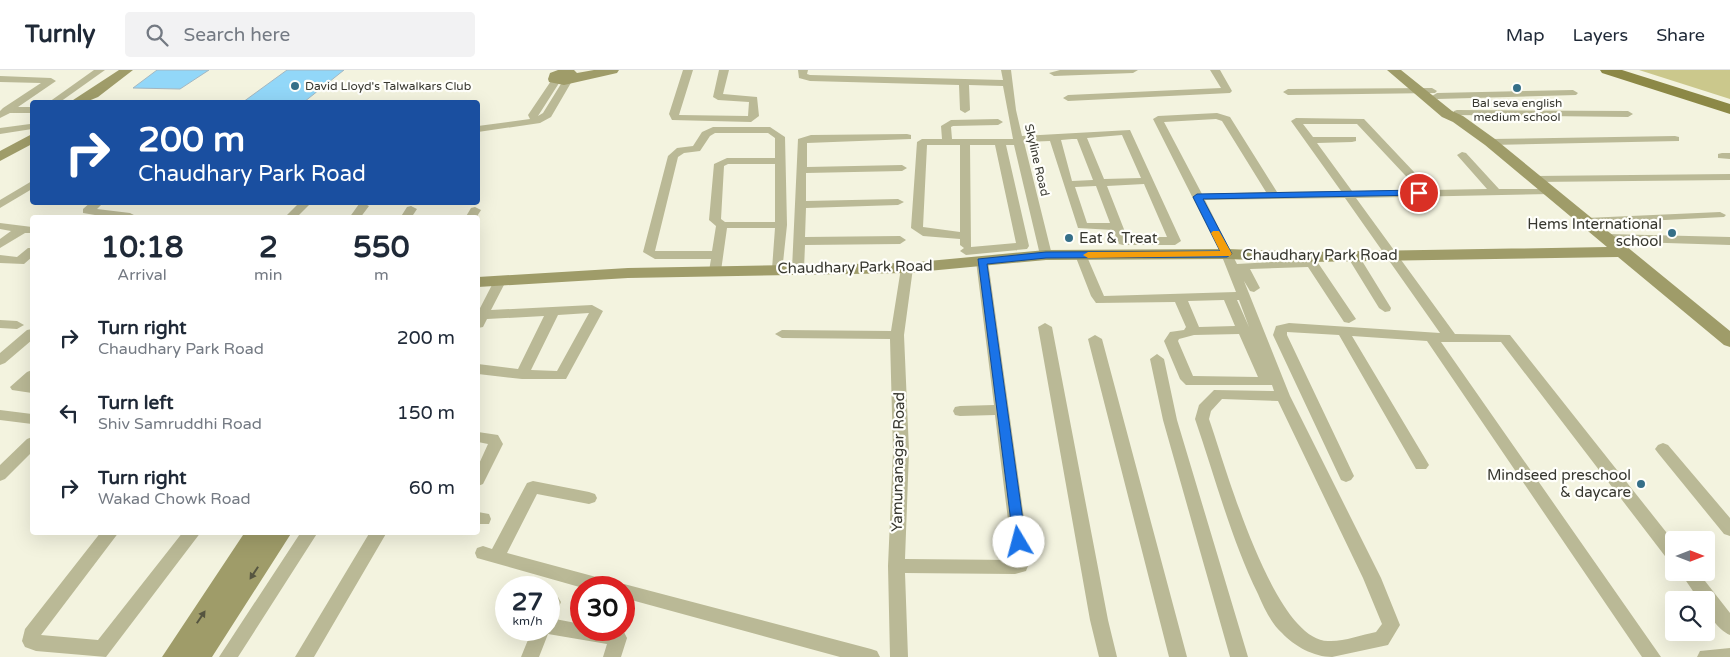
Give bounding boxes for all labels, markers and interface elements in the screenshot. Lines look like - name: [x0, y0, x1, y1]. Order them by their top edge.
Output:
- search box: [125, 12, 475, 57]
- text: Turnly: [25, 20, 95, 49]
- icon: search: [143, 21, 171, 49]
- text: Search here: [183, 24, 290, 46]
- text: Map: [1506, 24, 1545, 46]
- text: Layers: [1573, 24, 1628, 46]
- text: Share: [1656, 24, 1705, 46]
- place label: David Lloyd's Talwalkars Club: [305, 79, 471, 93]
- marker: David Lloyd's Talwalkars Club: [289, 80, 301, 92]
- marker: Bal seva english medium school: [1511, 82, 1523, 94]
- place label: Bal seva english medium school: [1472, 96, 1562, 124]
- text: 200 m: [138, 119, 245, 161]
- icon: right: [55, 120, 120, 185]
- street label: Skyline Road: [1022, 123, 1052, 197]
- text: Chaudhary Park Road: [138, 161, 366, 187]
- pin: [1398, 172, 1440, 214]
- icon: arrive: [1405, 179, 1433, 207]
- place label: Hems International school: [1527, 215, 1662, 250]
- marker: Hems International school: [1666, 227, 1678, 239]
- text: 10:18: [100, 229, 184, 266]
- text: 2: [259, 229, 278, 266]
- text: 550: [353, 229, 410, 266]
- place label: Eat & Treat: [1079, 229, 1158, 247]
- marker: Eat & Treat: [1063, 232, 1075, 244]
- street label: Chaudhary Park Road: [1242, 246, 1398, 264]
- street label: Chaudhary Park Road: [777, 257, 933, 277]
- text: Arrival: [117, 265, 167, 285]
- text: min: [254, 265, 283, 285]
- text: m: [374, 265, 389, 285]
- text: Turn right: [98, 317, 186, 339]
- icon: right: [55, 324, 83, 352]
- text: 200 m: [397, 327, 455, 349]
- text: Chaudhary Park Road: [98, 339, 264, 359]
- text: Turn left: [98, 392, 174, 414]
- street label: Yamunanagar Road: [888, 392, 908, 532]
- icon: left: [55, 399, 83, 427]
- text: 150 m: [397, 402, 455, 424]
- text: Shiv Samruddhi Road: [98, 414, 262, 434]
- place label: Mindseed preschool & daycare: [1487, 466, 1631, 501]
- text: Turn right: [98, 467, 186, 489]
- icon: right: [55, 474, 83, 502]
- text: 60 m: [409, 477, 455, 499]
- marker: Mindseed preschool & daycare: [1635, 478, 1647, 490]
- text: Wakad Chowk Road: [98, 489, 251, 509]
- position arrow: [992, 515, 1044, 567]
- north arrow: [1665, 531, 1715, 581]
- map controls: [1665, 531, 1715, 641]
- one-way arrow: [249, 566, 258, 580]
- speed limit sign: 30: [570, 576, 635, 641]
- text: 27: [512, 587, 543, 617]
- button: search: [1665, 591, 1715, 641]
- one-way arrow: [196, 610, 206, 623]
- text: km/h: [512, 614, 543, 628]

